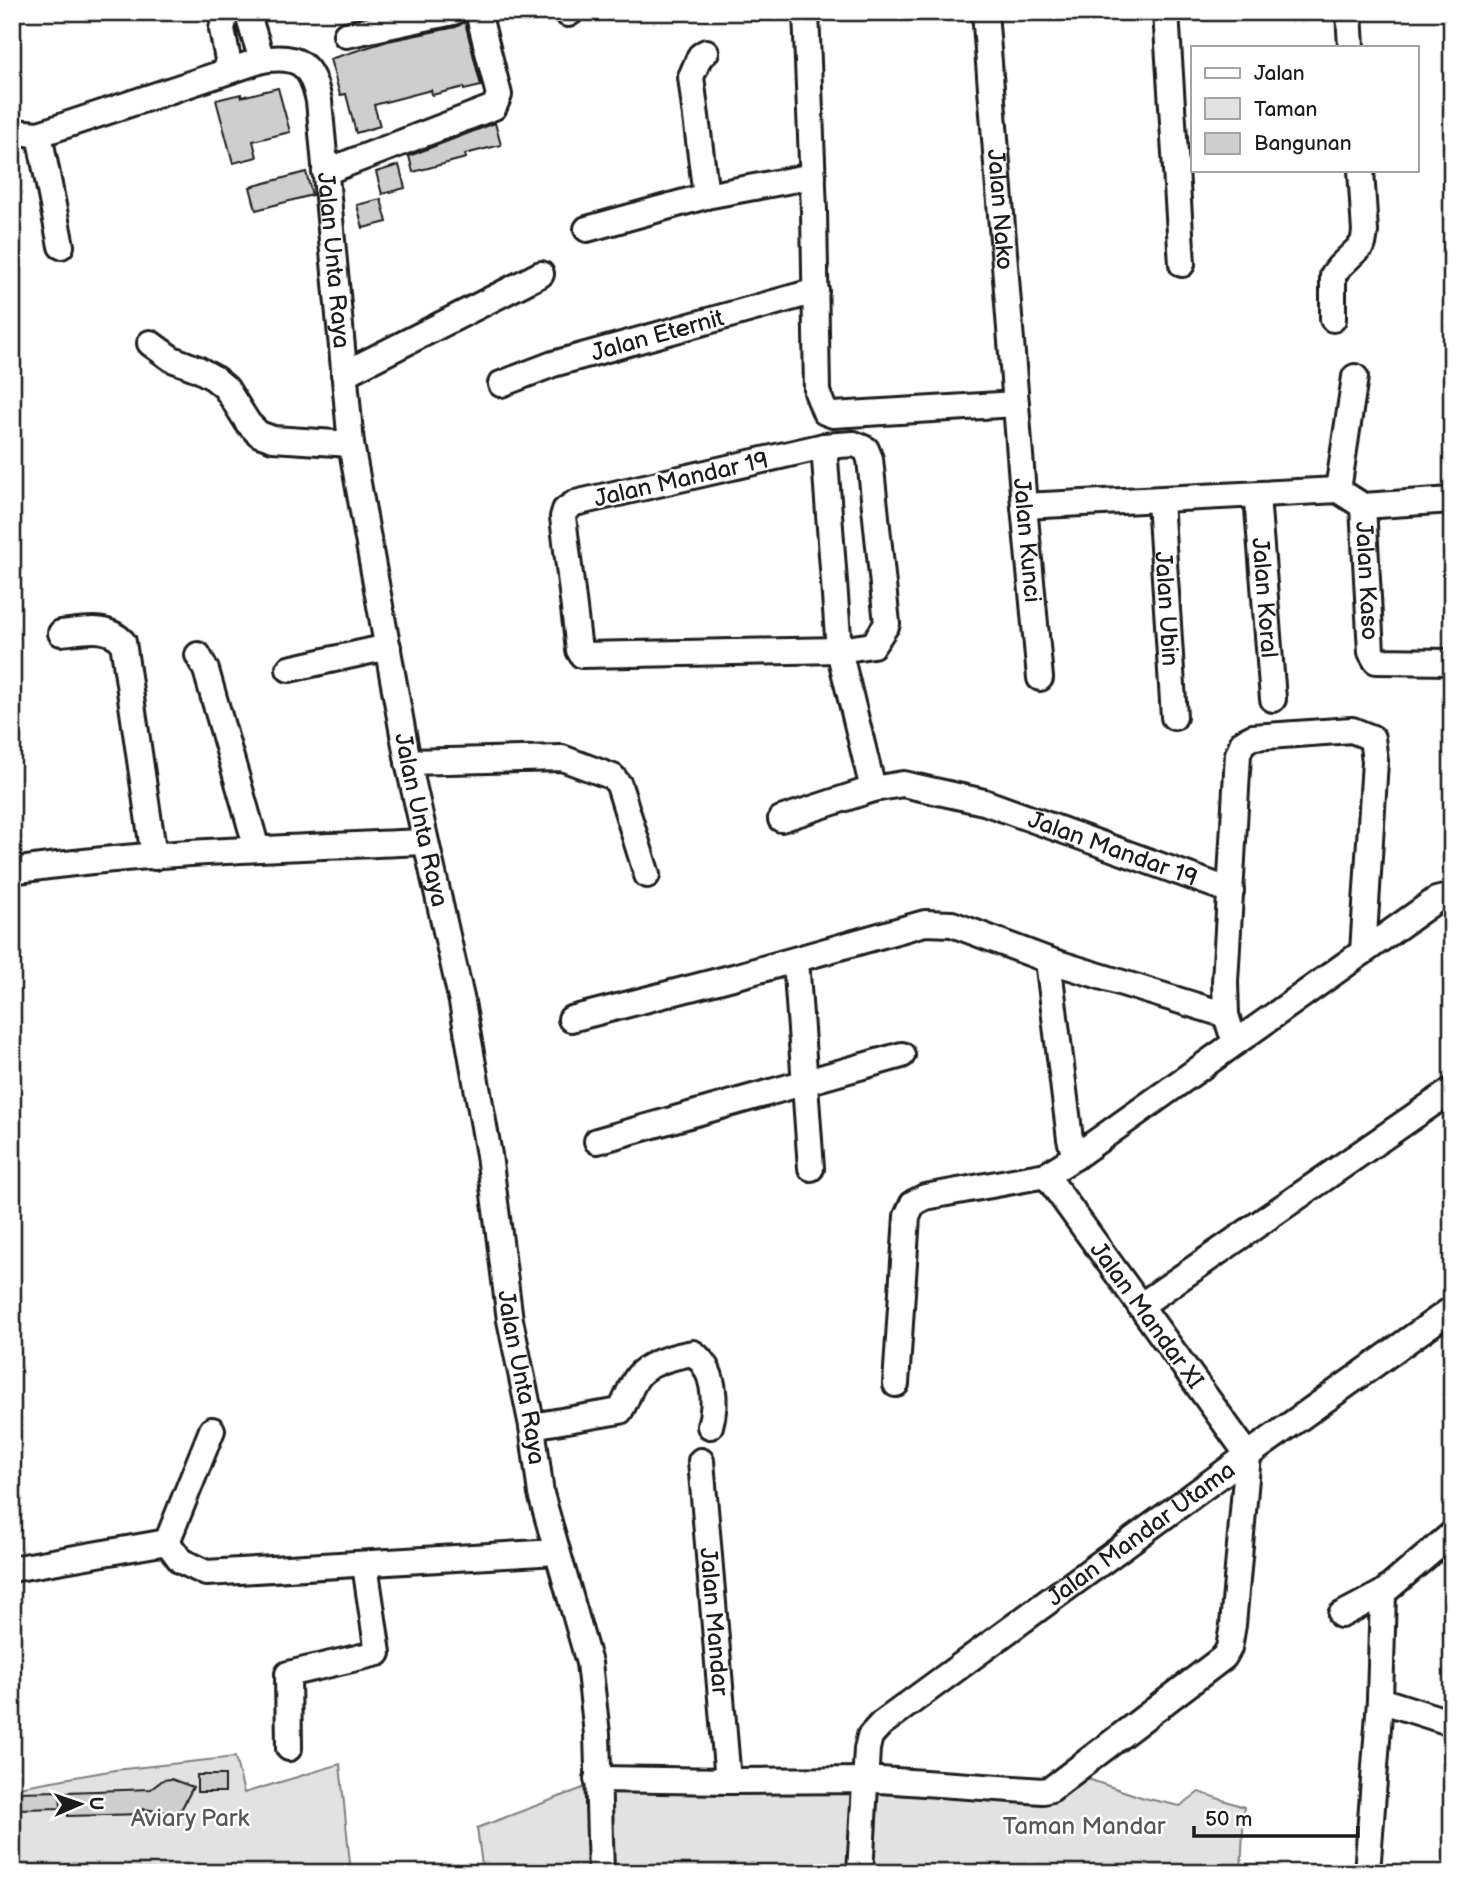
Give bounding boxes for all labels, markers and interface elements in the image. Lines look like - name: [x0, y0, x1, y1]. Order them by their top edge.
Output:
- legend: [1191, 46, 1418, 172]
- text: Jalan: [1254, 61, 1305, 86]
- text: Taman: [1254, 97, 1317, 122]
- text: Bangunan: [1254, 131, 1352, 156]
- street label: Jalan Nako: [981, 148, 1019, 271]
- street label: Jalan Unta Raya: [311, 171, 356, 350]
- street label: Jalan Eternit: [588, 303, 728, 368]
- street label: Jalan Mandar 19: [591, 445, 771, 514]
- street label: Jalan Kunci: [1007, 477, 1047, 604]
- street label: Jalan Kaso: [1349, 521, 1384, 641]
- street label: Jalan Koral: [1245, 537, 1284, 659]
- street label: Jalan Ubin: [1148, 551, 1185, 667]
- street label: Jalan Unta Raya: [388, 731, 454, 909]
- street label: Jalan Mandar 19: [1024, 805, 1201, 893]
- street label: Jalan Mandar XI: [1084, 1236, 1210, 1394]
- street label: Jalan Unta Raya: [491, 1289, 551, 1466]
- street label: Jalan Mandar Utama: [1041, 1455, 1241, 1612]
- street label: Jalan Mandar: [693, 1546, 735, 1697]
- north arrow: [46, 1770, 116, 1840]
- scale bar: [1194, 1794, 1359, 1838]
- text: U: [84, 1796, 107, 1811]
- park label: Aviary Park: [131, 1804, 250, 1833]
- text: 50 m: [1205, 1807, 1252, 1832]
- park label: Taman Mandar: [1003, 1812, 1166, 1841]

